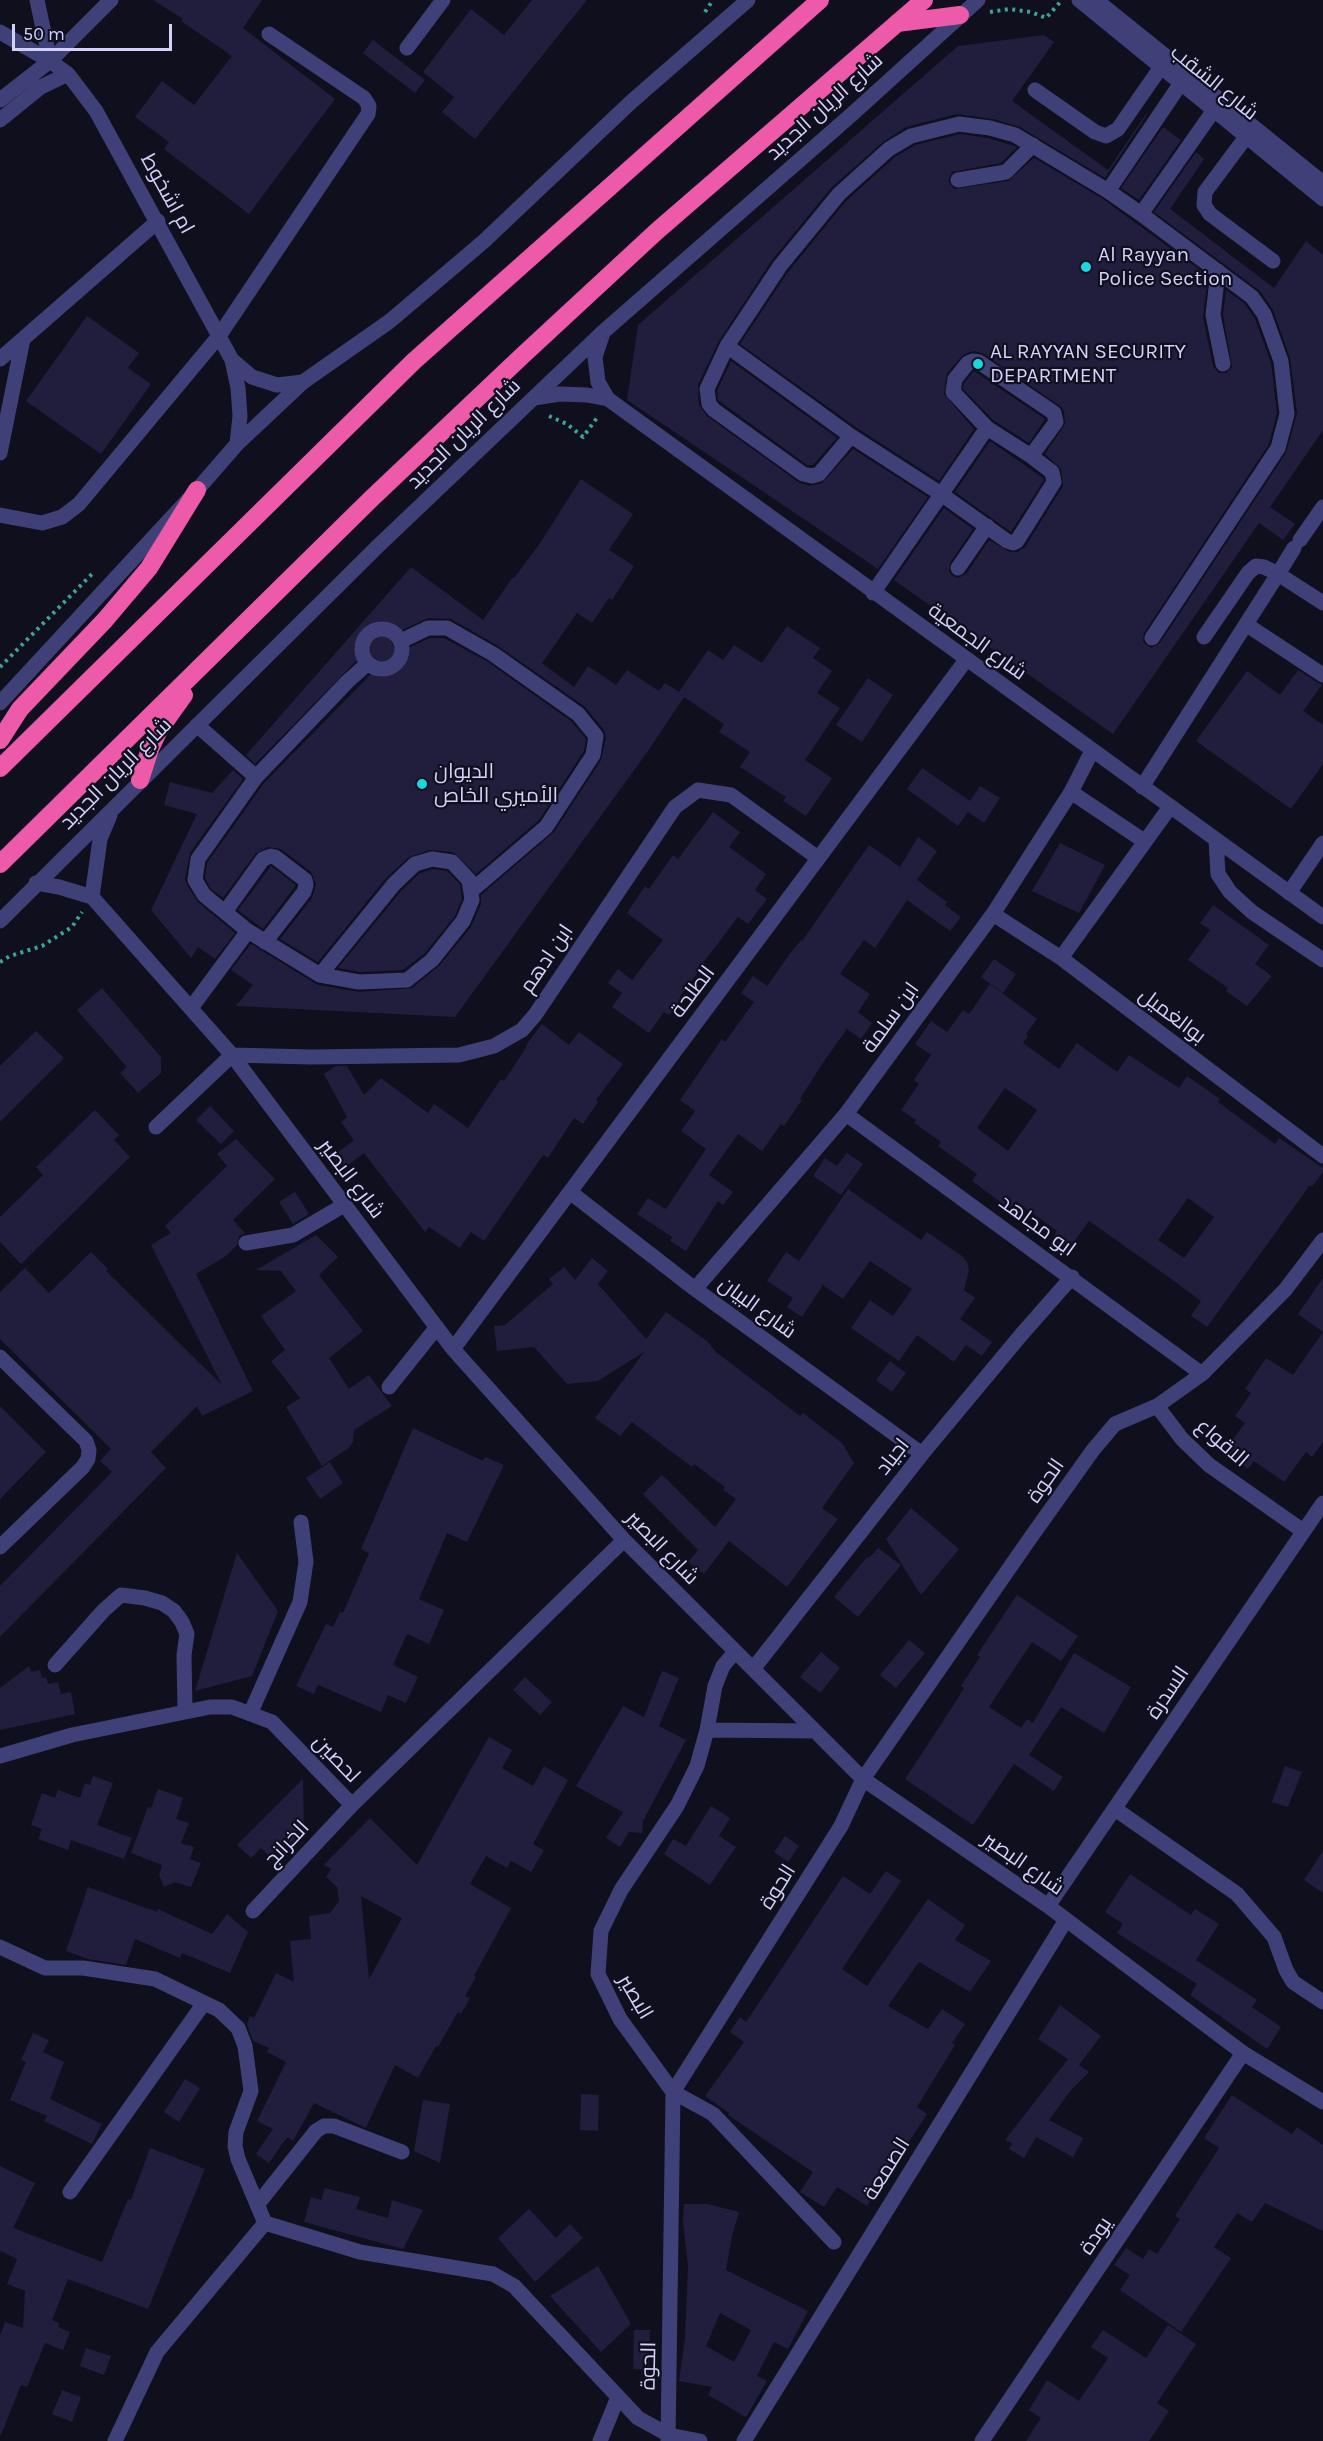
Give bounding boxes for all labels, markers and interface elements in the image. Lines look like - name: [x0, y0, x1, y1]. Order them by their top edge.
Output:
- scale bar: [15, 12, 176, 50]
- text: 50 m: [23, 23, 65, 45]
- street label: شارع الشقب: [1165, 40, 1263, 126]
- street label: شارع الريان الجديد: [762, 48, 888, 166]
- street label: ام اشخوط: [135, 150, 199, 238]
- place label: Al Rayyan Police Section: [1098, 242, 1232, 292]
- marker: Al Rayyan Police Section: [1079, 260, 1093, 274]
- place label: AL RAYYAN SECURITY DEPARTMENT: [990, 339, 1186, 389]
- marker: AL RAYYAN SECURITY DEPARTMENT: [971, 357, 985, 371]
- street label: شارع الريان الجديد: [402, 374, 526, 494]
- street label: شارع الجمعية: [923, 598, 1031, 686]
- street label: شارع الريان الجديد: [55, 713, 177, 835]
- place label: الديوان الأميري الخاص: [434, 759, 558, 809]
- marker: الديوان الأميري الخاص: [415, 777, 429, 791]
- street label: ابن ادهم: [515, 920, 579, 998]
- street label: الطلحة: [665, 961, 721, 1023]
- street label: ابن سلمة: [857, 978, 925, 1058]
- street label: بوالغميل: [1133, 983, 1211, 1049]
- street label: شارع البصير: [313, 1134, 389, 1224]
- street label: ابو مجاهد: [994, 1190, 1080, 1262]
- street label: شارع البيان: [713, 1271, 801, 1345]
- street label: الاقواع: [1191, 1413, 1253, 1473]
- street label: اجياد: [871, 1434, 915, 1480]
- street label: الحوة: [1022, 1454, 1070, 1508]
- street label: شارع البصير: [620, 1506, 704, 1590]
- street label: السدرة: [1141, 1662, 1195, 1724]
- street label: لحصين: [307, 1730, 365, 1788]
- street label: الخرانج: [259, 1815, 315, 1873]
- street label: شارع البصير: [977, 1827, 1069, 1901]
- street label: الحوة: [754, 1860, 802, 1914]
- street label: البصير: [612, 1970, 658, 2024]
- street label: الصمعة: [858, 2133, 916, 2205]
- street label: يودة: [1074, 2212, 1118, 2260]
- street label: الحوة: [636, 2342, 662, 2390]

